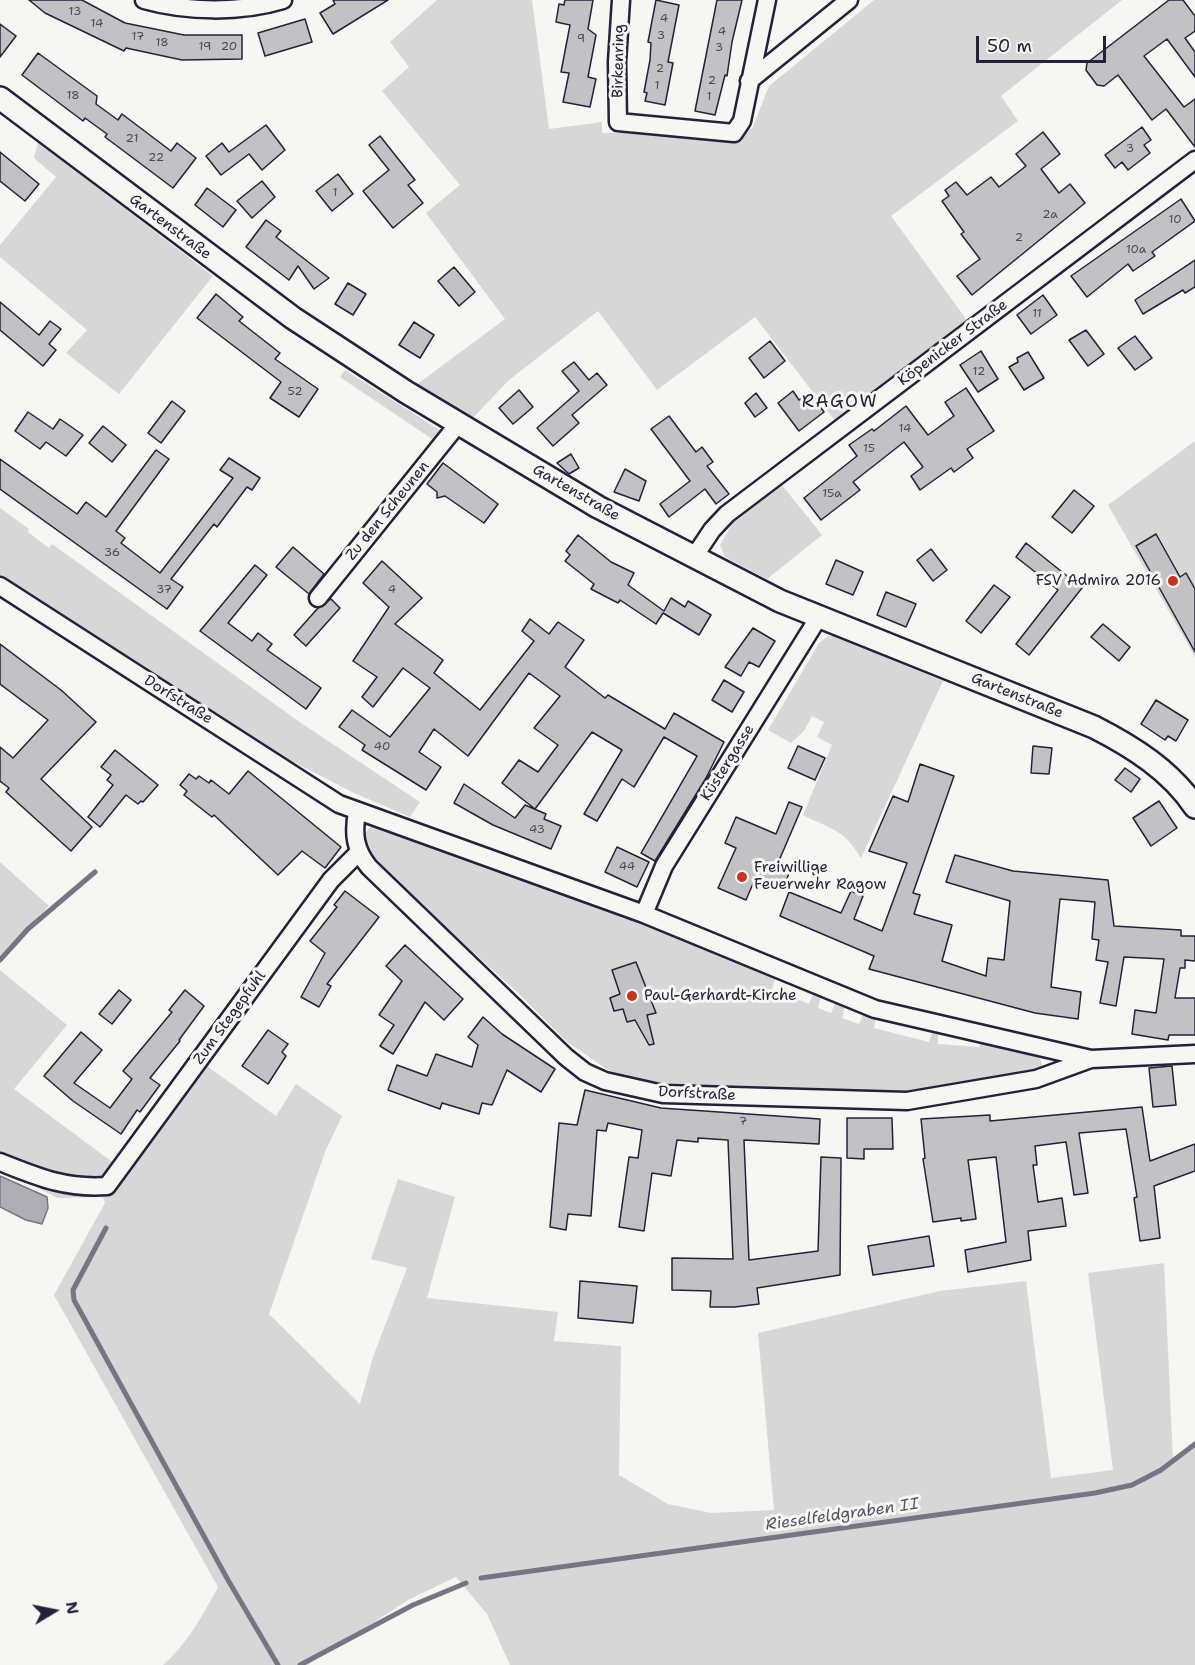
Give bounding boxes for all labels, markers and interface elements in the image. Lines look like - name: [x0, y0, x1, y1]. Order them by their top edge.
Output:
- house number: 13: [69, 5, 81, 19]
- house number: 4: [660, 12, 668, 26]
- house number: 14: [91, 17, 103, 31]
- street label: Birkenring: [609, 24, 629, 98]
- scale bar: [979, 24, 1110, 62]
- house number: 4: [718, 25, 726, 39]
- house number: 3: [657, 29, 665, 43]
- house number: 17: [132, 30, 144, 44]
- house number: 9: [577, 32, 585, 46]
- text: 50 m: [987, 34, 1032, 58]
- house number: 18: [155, 36, 169, 50]
- house number: 19: [199, 40, 211, 54]
- house number: 20: [221, 40, 237, 54]
- house number: 3: [715, 41, 723, 55]
- house number: 2: [656, 62, 664, 76]
- house number: 2: [708, 74, 716, 88]
- house number: 1: [654, 79, 660, 93]
- house number: 18: [66, 89, 80, 103]
- house number: 1: [706, 90, 712, 104]
- house number: 21: [126, 132, 138, 146]
- house number: 3: [1126, 142, 1134, 156]
- house number: 22: [148, 151, 164, 165]
- house number: 1: [332, 186, 338, 200]
- street label: Gartenstraße: [126, 190, 214, 264]
- house number: 2a: [1042, 208, 1058, 222]
- house number: 10: [1168, 213, 1182, 227]
- house number: 2: [1015, 231, 1023, 245]
- house number: 10a: [1126, 243, 1146, 257]
- street label: Köpenicker Straße: [895, 296, 1011, 390]
- house number: 11: [1032, 307, 1042, 321]
- house number: 12: [973, 365, 985, 379]
- house number: 52: [287, 385, 303, 399]
- district label: RAGOW: [802, 391, 878, 413]
- house number: 14: [899, 422, 911, 436]
- house number: 15: [863, 442, 875, 456]
- street label: Zu den Scheunen: [343, 458, 433, 564]
- street label: Gartenstraße: [529, 461, 623, 525]
- house number: 15a: [822, 487, 842, 501]
- house number: 36: [104, 546, 120, 560]
- place label: FSV Admira 2016: [1036, 572, 1161, 590]
- marker: FSV Admira 2016: [1166, 574, 1180, 588]
- house number: 37: [156, 583, 172, 597]
- house number: 4: [388, 583, 396, 597]
- street label: Gartenstraße: [968, 669, 1066, 723]
- street label: Dorfstraße: [140, 672, 216, 728]
- street label: Küstergasse: [697, 721, 759, 805]
- house number: 40: [374, 740, 390, 754]
- house number: 43: [529, 823, 545, 837]
- place label: Freiwillige Feuerwehr Ragow: [754, 859, 886, 894]
- house number: 44: [619, 860, 635, 874]
- marker: Freiwillige Feuerwehr Ragow: [735, 870, 749, 884]
- street label: Zum Stegepfuhl: [190, 968, 270, 1068]
- place label: Paul-Gerhardt-Kirche: [644, 987, 797, 1005]
- marker: Paul-Gerhardt-Kirche: [625, 989, 639, 1003]
- street label: Dorfstraße: [658, 1083, 736, 1105]
- house number: 7: [739, 1115, 747, 1129]
- water label: Rieselfeldgraben II: [764, 1495, 920, 1535]
- north arrow: [24, 1581, 84, 1641]
- text: N: [61, 1600, 84, 1616]

